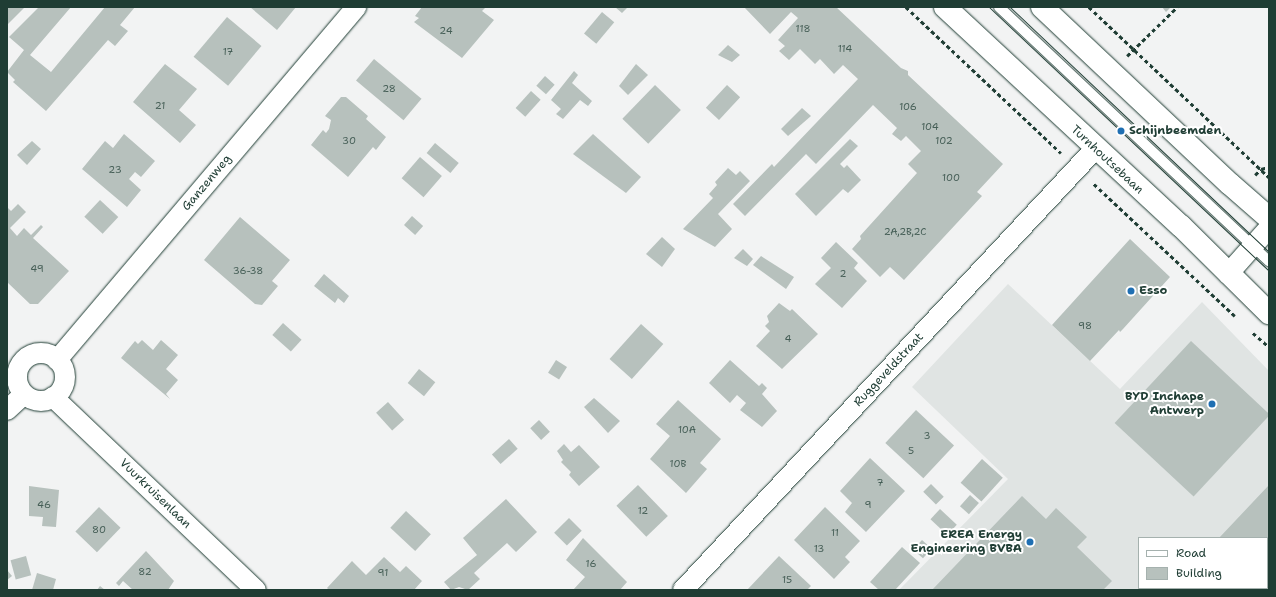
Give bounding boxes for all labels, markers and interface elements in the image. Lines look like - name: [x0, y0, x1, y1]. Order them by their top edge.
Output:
- house number: 118: [796, 23, 810, 35]
- house number: 24: [439, 25, 453, 37]
- house number: 114: [838, 43, 852, 55]
- house number: 17: [223, 46, 233, 58]
- house number: 28: [382, 83, 396, 95]
- house number: 21: [155, 100, 165, 112]
- house number: 106: [899, 101, 917, 113]
- house number: 104: [921, 121, 939, 133]
- street label: Turnhoutsebaan: [1068, 123, 1146, 197]
- place label: Schijnbeemden: [1129, 124, 1221, 138]
- marker: Schijnbeemden: [1116, 126, 1126, 136]
- house number: 30: [342, 135, 356, 147]
- house number: 102: [935, 135, 953, 147]
- street label: Ganzenweg: [179, 152, 235, 214]
- house number: 23: [108, 164, 122, 176]
- house number: 100: [942, 172, 960, 184]
- house number: 2A,2B,2C: [884, 226, 926, 238]
- house number: 49: [30, 263, 44, 275]
- house number: 36-38: [233, 265, 263, 277]
- house number: 2: [840, 268, 846, 280]
- place label: Esso: [1139, 284, 1167, 298]
- marker: Esso: [1126, 286, 1136, 296]
- house number: 98: [1078, 320, 1092, 332]
- street label: Ruggeveldstraat: [851, 330, 927, 410]
- house number: 4: [785, 333, 791, 345]
- place label: BYD Inchape Antwerp: [1125, 390, 1204, 418]
- marker: BYD Inchape Antwerp: [1207, 399, 1217, 409]
- house number: 10A: [678, 424, 696, 436]
- house number: 3: [924, 430, 930, 442]
- house number: 5: [908, 445, 914, 457]
- street label: Vuurkruisenlaan: [116, 456, 194, 532]
- house number: 10B: [670, 458, 686, 470]
- house number: 7: [877, 477, 883, 489]
- house number: 46: [37, 499, 51, 511]
- house number: 9: [865, 499, 871, 511]
- house number: 12: [638, 505, 648, 517]
- house number: 80: [92, 524, 106, 536]
- house number: 11: [831, 527, 839, 539]
- place label: EREA Energy Engineering BVBA: [911, 528, 1022, 556]
- marker: EREA Energy Engineering BVBA: [1025, 537, 1035, 547]
- legend: [1138, 537, 1268, 589]
- house number: 13: [814, 543, 824, 555]
- text: Road: [1176, 545, 1206, 561]
- house number: 16: [586, 558, 596, 570]
- text: Building: [1176, 565, 1222, 581]
- house number: 82: [138, 566, 152, 578]
- house number: 91: [378, 567, 388, 579]
- house number: 15: [782, 574, 792, 586]

